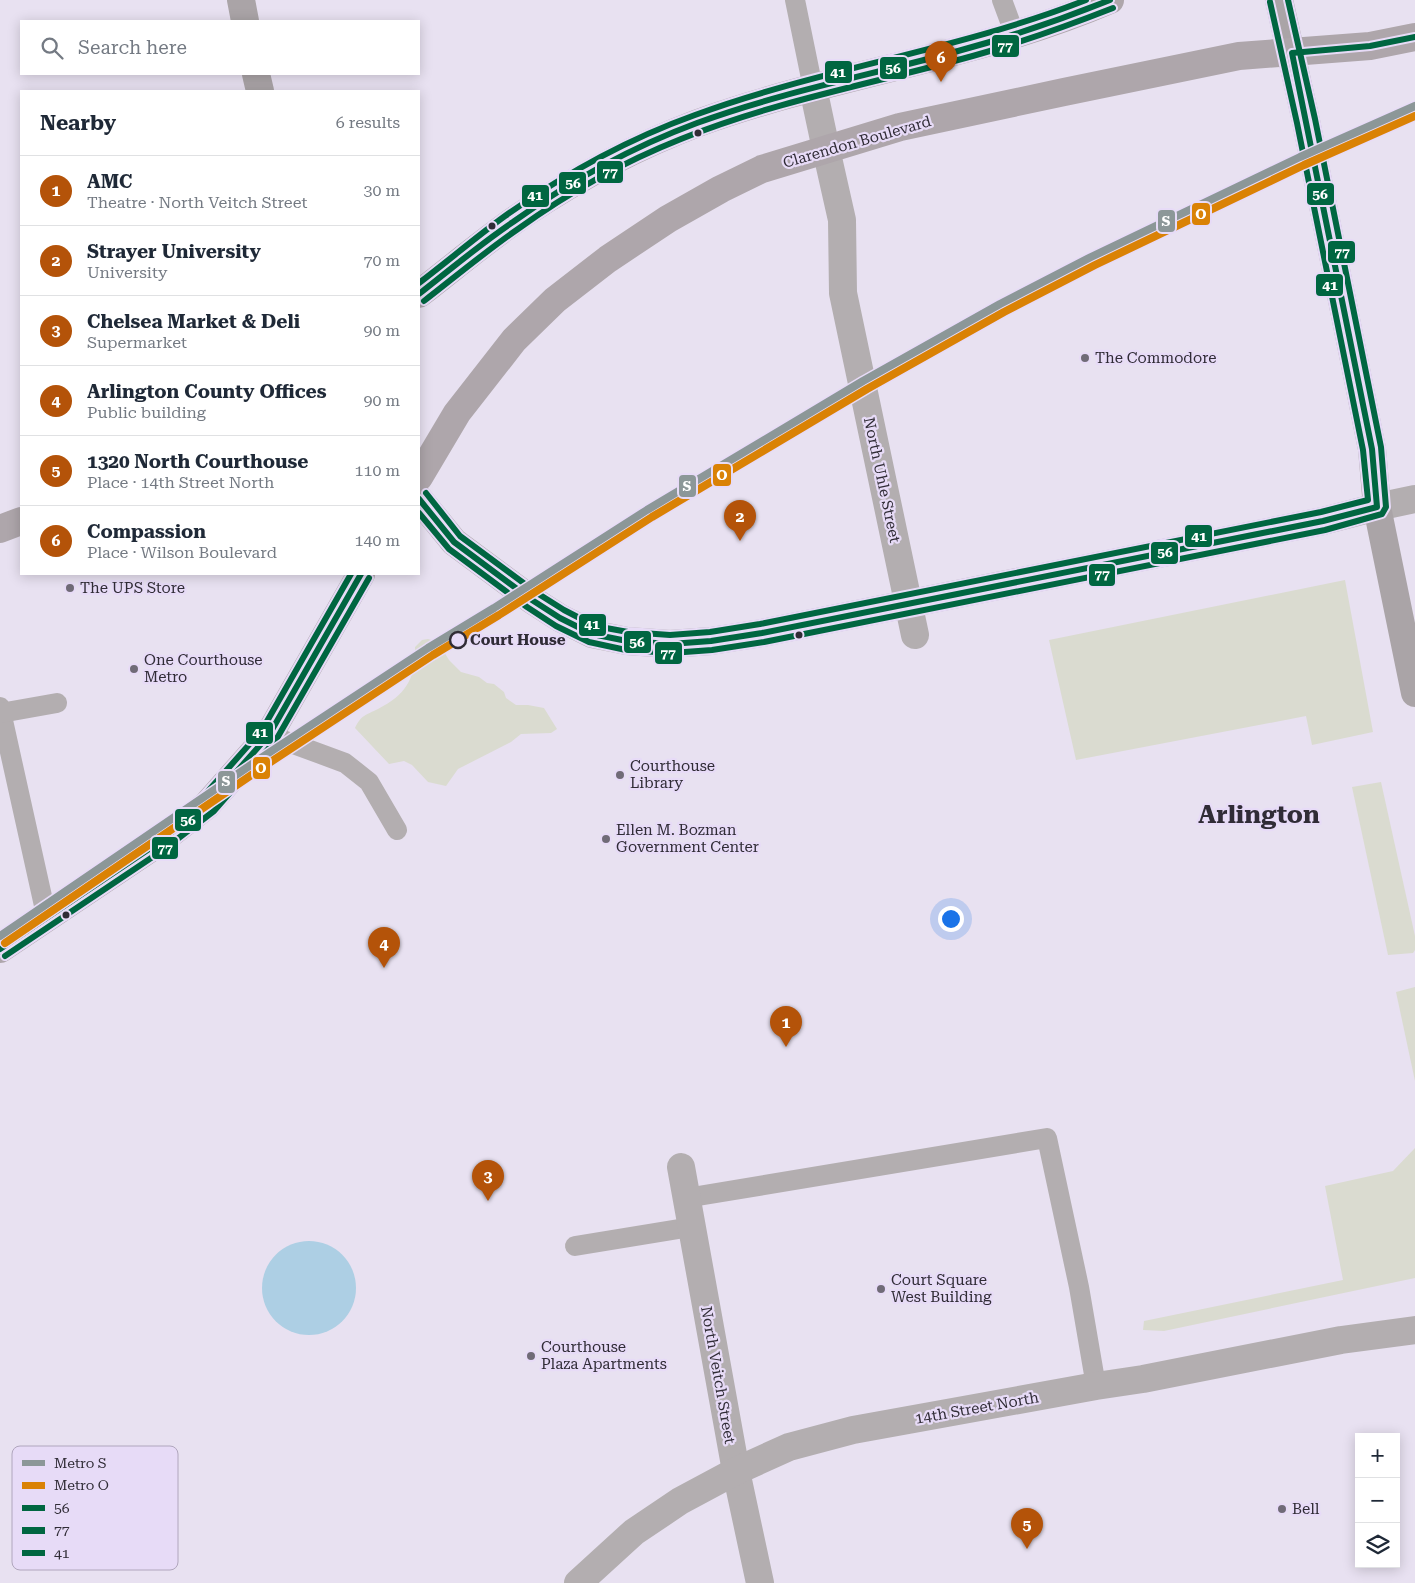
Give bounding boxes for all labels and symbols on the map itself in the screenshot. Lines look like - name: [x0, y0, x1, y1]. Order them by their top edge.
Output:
- line badge: 77: [991, 34, 1020, 58]
- text: 77: [997, 38, 1013, 54]
- pin: 6: [925, 41, 957, 82]
- line badge: 56: [879, 56, 908, 80]
- line badge: 41: [824, 60, 853, 84]
- text: 56: [885, 60, 901, 76]
- text: 41: [830, 64, 846, 80]
- street label: Clarendon Boulevard: [781, 112, 934, 172]
- unlabelled marker: [693, 128, 703, 138]
- line badge: 77: [596, 160, 624, 184]
- text: 77: [602, 164, 618, 180]
- line badge: 56: [558, 171, 587, 195]
- text: 56: [565, 175, 581, 191]
- line badge: 56: [1306, 182, 1335, 206]
- line badge: 41: [521, 184, 550, 208]
- text: 56: [1312, 186, 1328, 202]
- text: 41: [527, 187, 543, 203]
- line badge: O: [1191, 202, 1211, 226]
- text: O: [1195, 206, 1207, 222]
- line badge: S: [1157, 209, 1176, 233]
- text: S: [1162, 213, 1171, 229]
- unlabelled marker: [487, 221, 497, 231]
- line badge: 77: [1327, 240, 1356, 264]
- text: 77: [1334, 244, 1350, 260]
- line badge: 41: [1315, 273, 1344, 297]
- text: 41: [1322, 277, 1338, 293]
- place label: The Commodore: [1095, 349, 1216, 367]
- marker: The Commodore: [1079, 352, 1091, 364]
- street label: North Uhle Street: [860, 416, 904, 545]
- line badge: O: [712, 463, 732, 487]
- text: O: [716, 467, 728, 483]
- line badge: S: [678, 474, 697, 498]
- text: S: [683, 478, 692, 494]
- pin: 2: [724, 500, 756, 541]
- line badge: 41: [1184, 524, 1213, 548]
- text: 41: [1191, 528, 1207, 544]
- line badge: 56: [1150, 541, 1179, 565]
- text: 56: [1157, 544, 1173, 560]
- line badge: 77: [1088, 563, 1116, 587]
- text: 77: [1094, 566, 1110, 582]
- place label: The UPS Store: [80, 579, 185, 597]
- marker: The UPS Store: [64, 582, 76, 594]
- line badge: 41: [578, 613, 607, 637]
- text: 41: [584, 616, 600, 632]
- line badge: 56: [623, 630, 652, 654]
- unlabelled marker: [794, 630, 804, 640]
- marker: Court House: [449, 631, 467, 649]
- place label: Court House: [470, 631, 566, 649]
- text: 56: [629, 634, 645, 650]
- line badge: 77: [654, 641, 683, 665]
- text: 77: [660, 645, 676, 661]
- place label: One Courthouse Metro: [144, 651, 263, 686]
- marker: One Courthouse Metro: [128, 663, 140, 675]
- line badge: 41: [245, 721, 274, 745]
- text: 41: [252, 724, 268, 740]
- line badge: O: [252, 756, 271, 780]
- place label: Courthouse Library: [630, 757, 715, 792]
- text: O: [255, 760, 267, 776]
- marker: Courthouse Library: [614, 769, 626, 781]
- line badge: S: [217, 770, 236, 794]
- text: S: [222, 773, 231, 789]
- district label: Arlington: [1198, 800, 1320, 829]
- line badge: 56: [174, 808, 202, 832]
- text: 56: [180, 812, 196, 828]
- place label: Ellen M. Bozman Government Center: [616, 821, 759, 856]
- marker: Ellen M. Bozman Government Center: [600, 833, 612, 845]
- line badge: 77: [151, 836, 179, 860]
- text: 77: [157, 840, 173, 856]
- your location: [938, 906, 964, 932]
- unlabelled marker: [61, 910, 71, 920]
- pin: 4: [368, 927, 400, 968]
- pin: 1: [770, 1006, 802, 1047]
- pin: 3: [472, 1160, 504, 1201]
- place label: Court Square West Building: [891, 1271, 992, 1306]
- marker: Court Square West Building: [875, 1283, 887, 1295]
- street label: North Veitch Street: [697, 1305, 739, 1446]
- place label: Courthouse Plaza Apartments: [541, 1338, 667, 1373]
- marker: Courthouse Plaza Apartments: [525, 1350, 537, 1362]
- street label: 14th Street North: [914, 1388, 1041, 1428]
- legend: [12, 1446, 178, 1570]
- text: Metro S: [54, 1455, 107, 1471]
- text: Metro O: [54, 1477, 109, 1493]
- text: 56: [54, 1500, 70, 1516]
- place label: Bell: [1292, 1500, 1320, 1518]
- marker: Bell: [1276, 1503, 1288, 1515]
- pin: 5: [1011, 1508, 1043, 1549]
- text: 77: [54, 1522, 70, 1538]
- text: 41: [54, 1545, 70, 1561]

